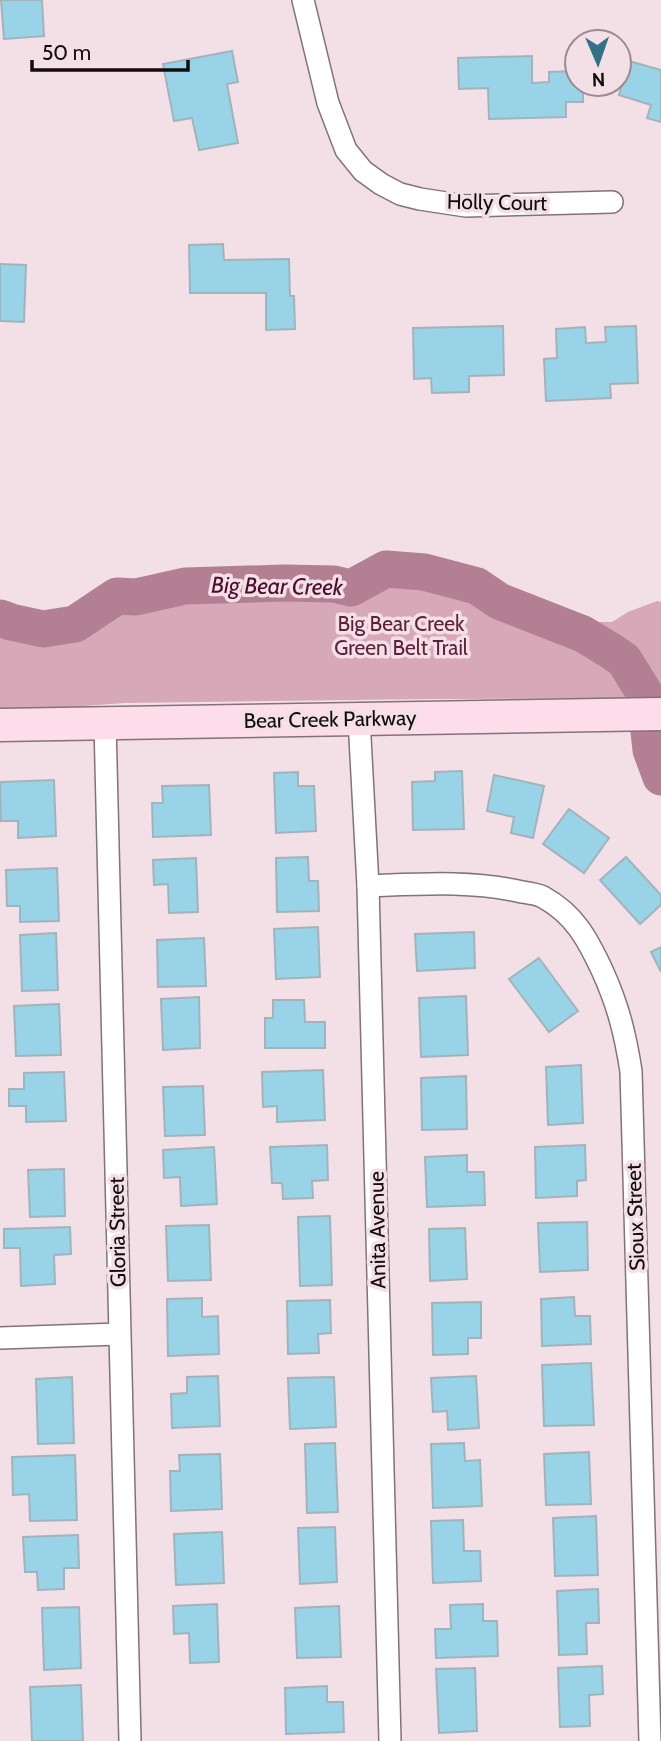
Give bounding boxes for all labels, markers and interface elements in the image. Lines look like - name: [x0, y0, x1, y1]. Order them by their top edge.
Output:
- scale bar: [32, 28, 187, 72]
- north arrow: [563, 28, 633, 98]
- text: 50 m: [42, 40, 91, 65]
- text: N: [591, 68, 606, 91]
- street label: Holly Court: [447, 189, 547, 215]
- water label: Big Bear Creek: [211, 571, 344, 601]
- park label: Big Bear Creek Green Belt Trail: [334, 611, 468, 660]
- street label: Bear Creek Parkway: [243, 705, 417, 733]
- street label: Sioux Street: [621, 1163, 649, 1271]
- street label: Anita Avenue: [363, 1171, 391, 1289]
- street label: Gloria Street: [104, 1177, 130, 1287]

